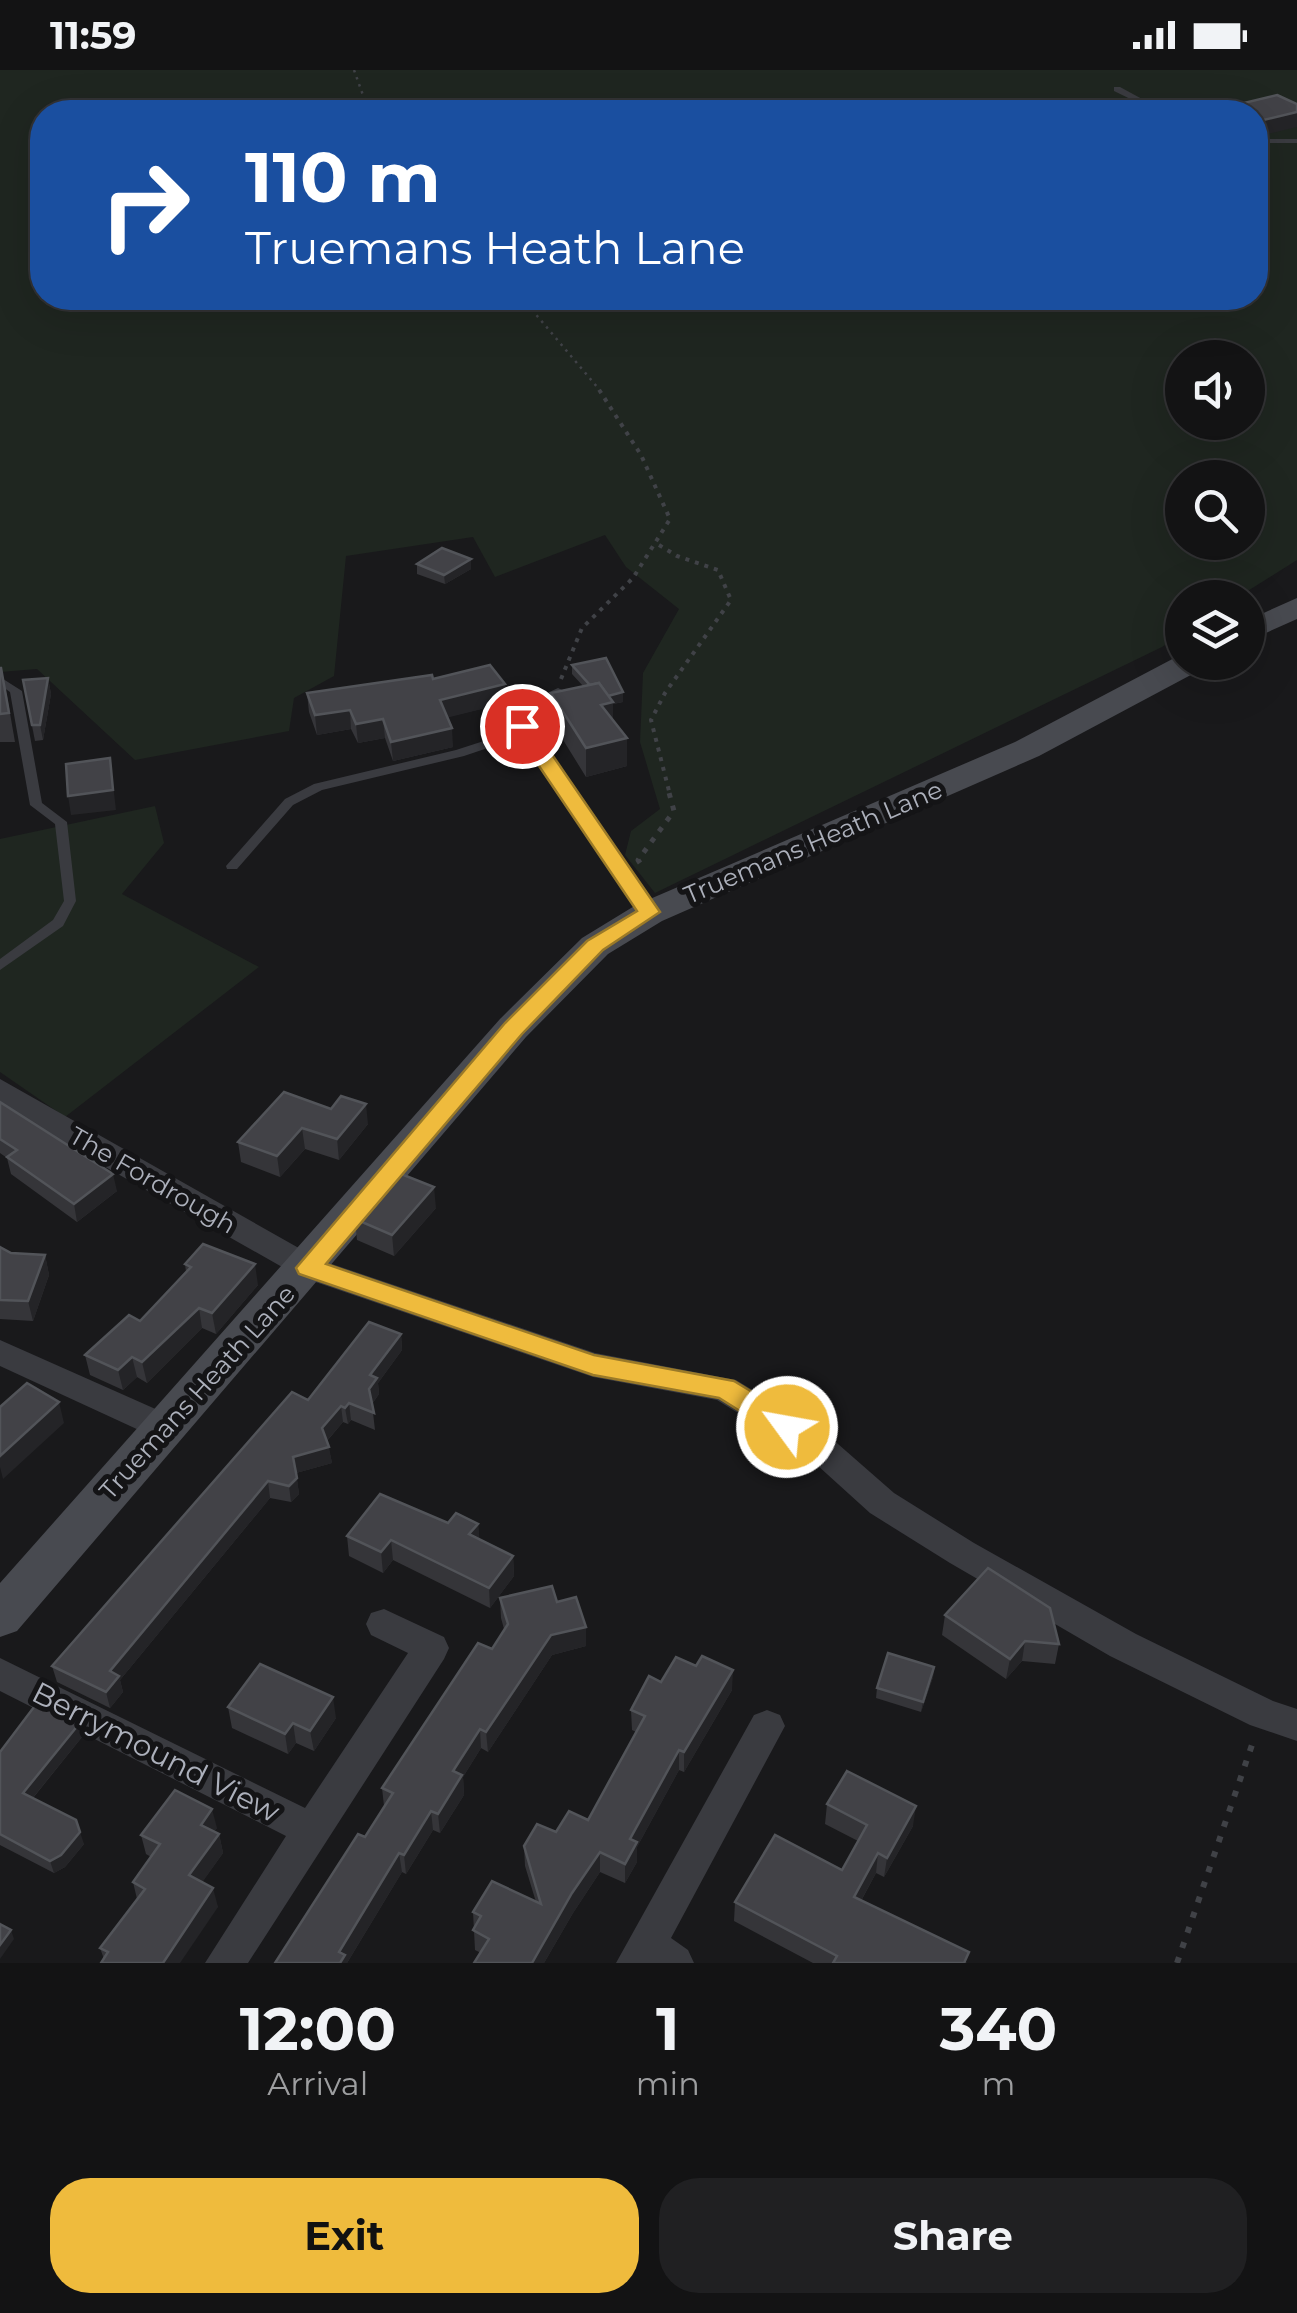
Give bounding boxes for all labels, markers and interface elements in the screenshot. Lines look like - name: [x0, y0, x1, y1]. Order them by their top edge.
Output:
- text: 11:59: [50, 12, 137, 59]
- text: 110 m: [245, 134, 441, 220]
- icon: right: [80, 140, 210, 270]
- text: Truemans Heath Lane: [245, 220, 745, 275]
- map controls: [1165, 340, 1265, 680]
- button: sound: [1165, 340, 1265, 440]
- button: search: [1165, 460, 1265, 560]
- button: layers: [1165, 580, 1265, 680]
- pin: [480, 684, 565, 769]
- icon: arrive: [495, 699, 550, 754]
- street label: Truemans Heath Lane: [679, 774, 947, 910]
- street label: The Fordrough: [65, 1120, 241, 1240]
- street label: Truemans Heath Lane: [93, 1279, 301, 1505]
- position arrow: [735, 1375, 839, 1479]
- street label: Berrymound View: [26, 1674, 286, 1831]
- text: 12:00: [240, 1992, 396, 2065]
- text: 1: [656, 1992, 680, 2065]
- text: 340: [940, 1992, 1057, 2065]
- text: Arrival: [267, 2064, 368, 2103]
- text: min: [636, 2064, 700, 2103]
- text: m: [981, 2064, 1015, 2103]
- button: Exit: [50, 2178, 639, 2293]
- button: Share: [659, 2178, 1247, 2293]

